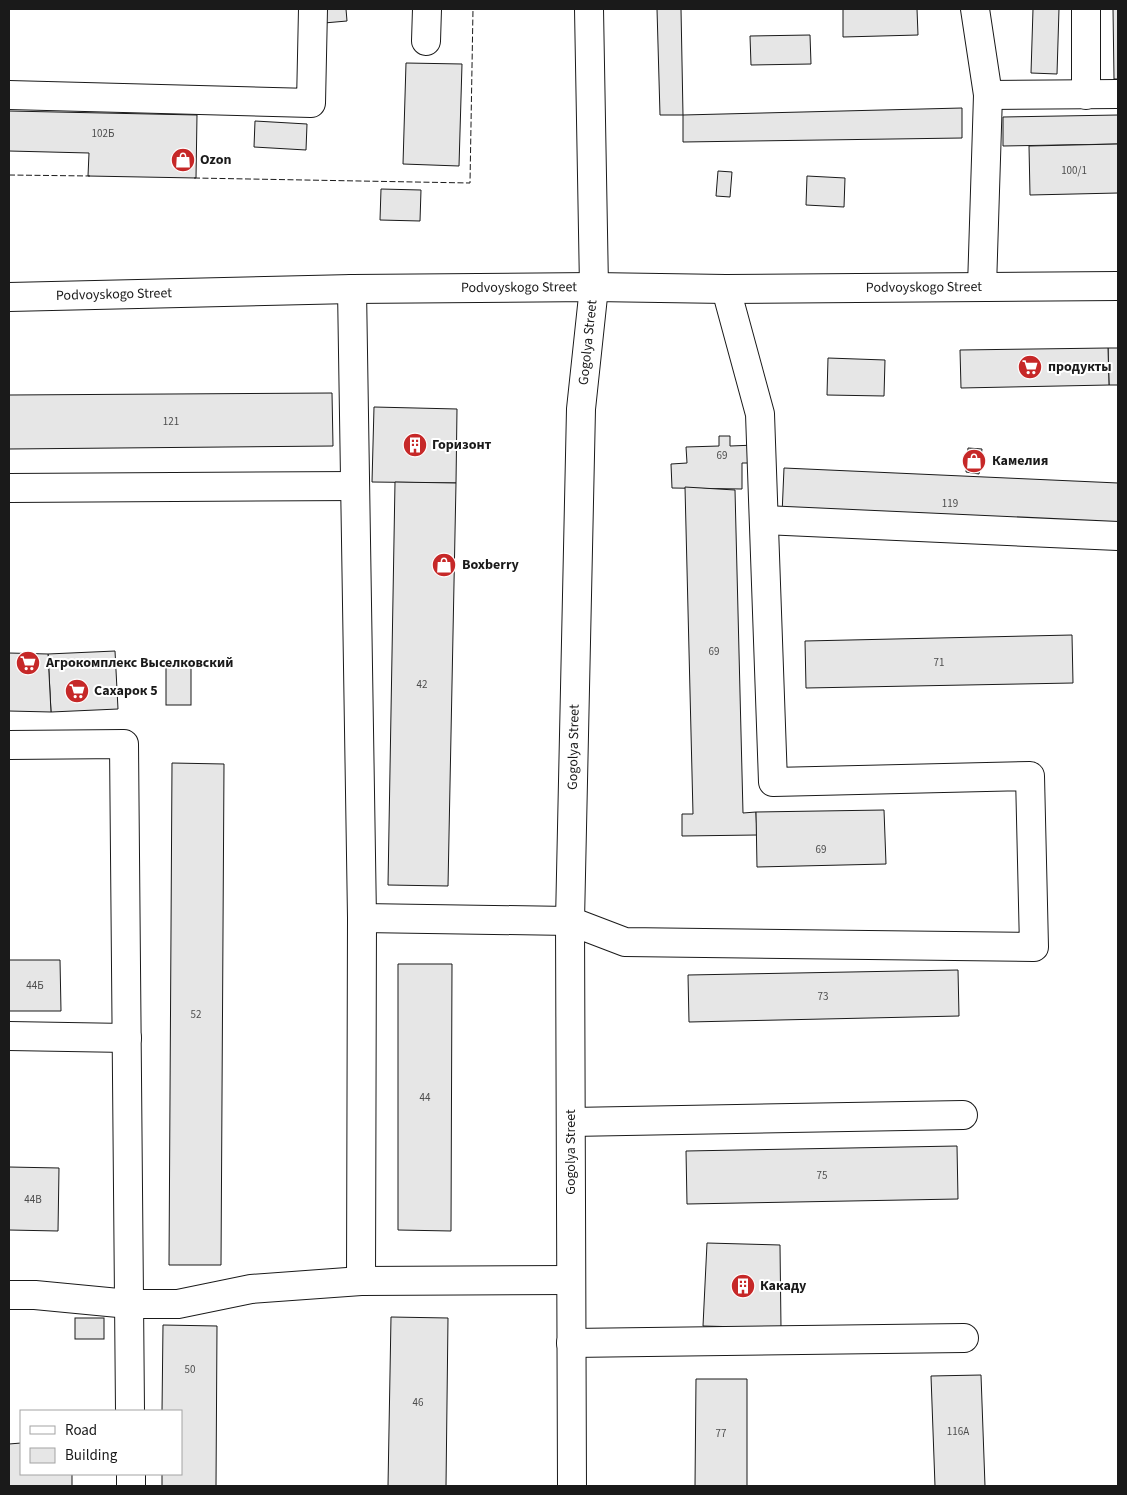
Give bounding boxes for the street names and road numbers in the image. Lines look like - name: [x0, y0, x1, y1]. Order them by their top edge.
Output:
- street label: Podvoyskogo Street: [461, 277, 577, 298]
- street label: Podvoyskogo Street: [866, 277, 982, 298]
- street label: Podvoyskogo Street: [56, 283, 173, 306]
- street label: Gogolya Street: [574, 299, 603, 386]
- street label: Gogolya Street: [563, 704, 585, 790]
- street label: Gogolya Street: [561, 1109, 581, 1195]

